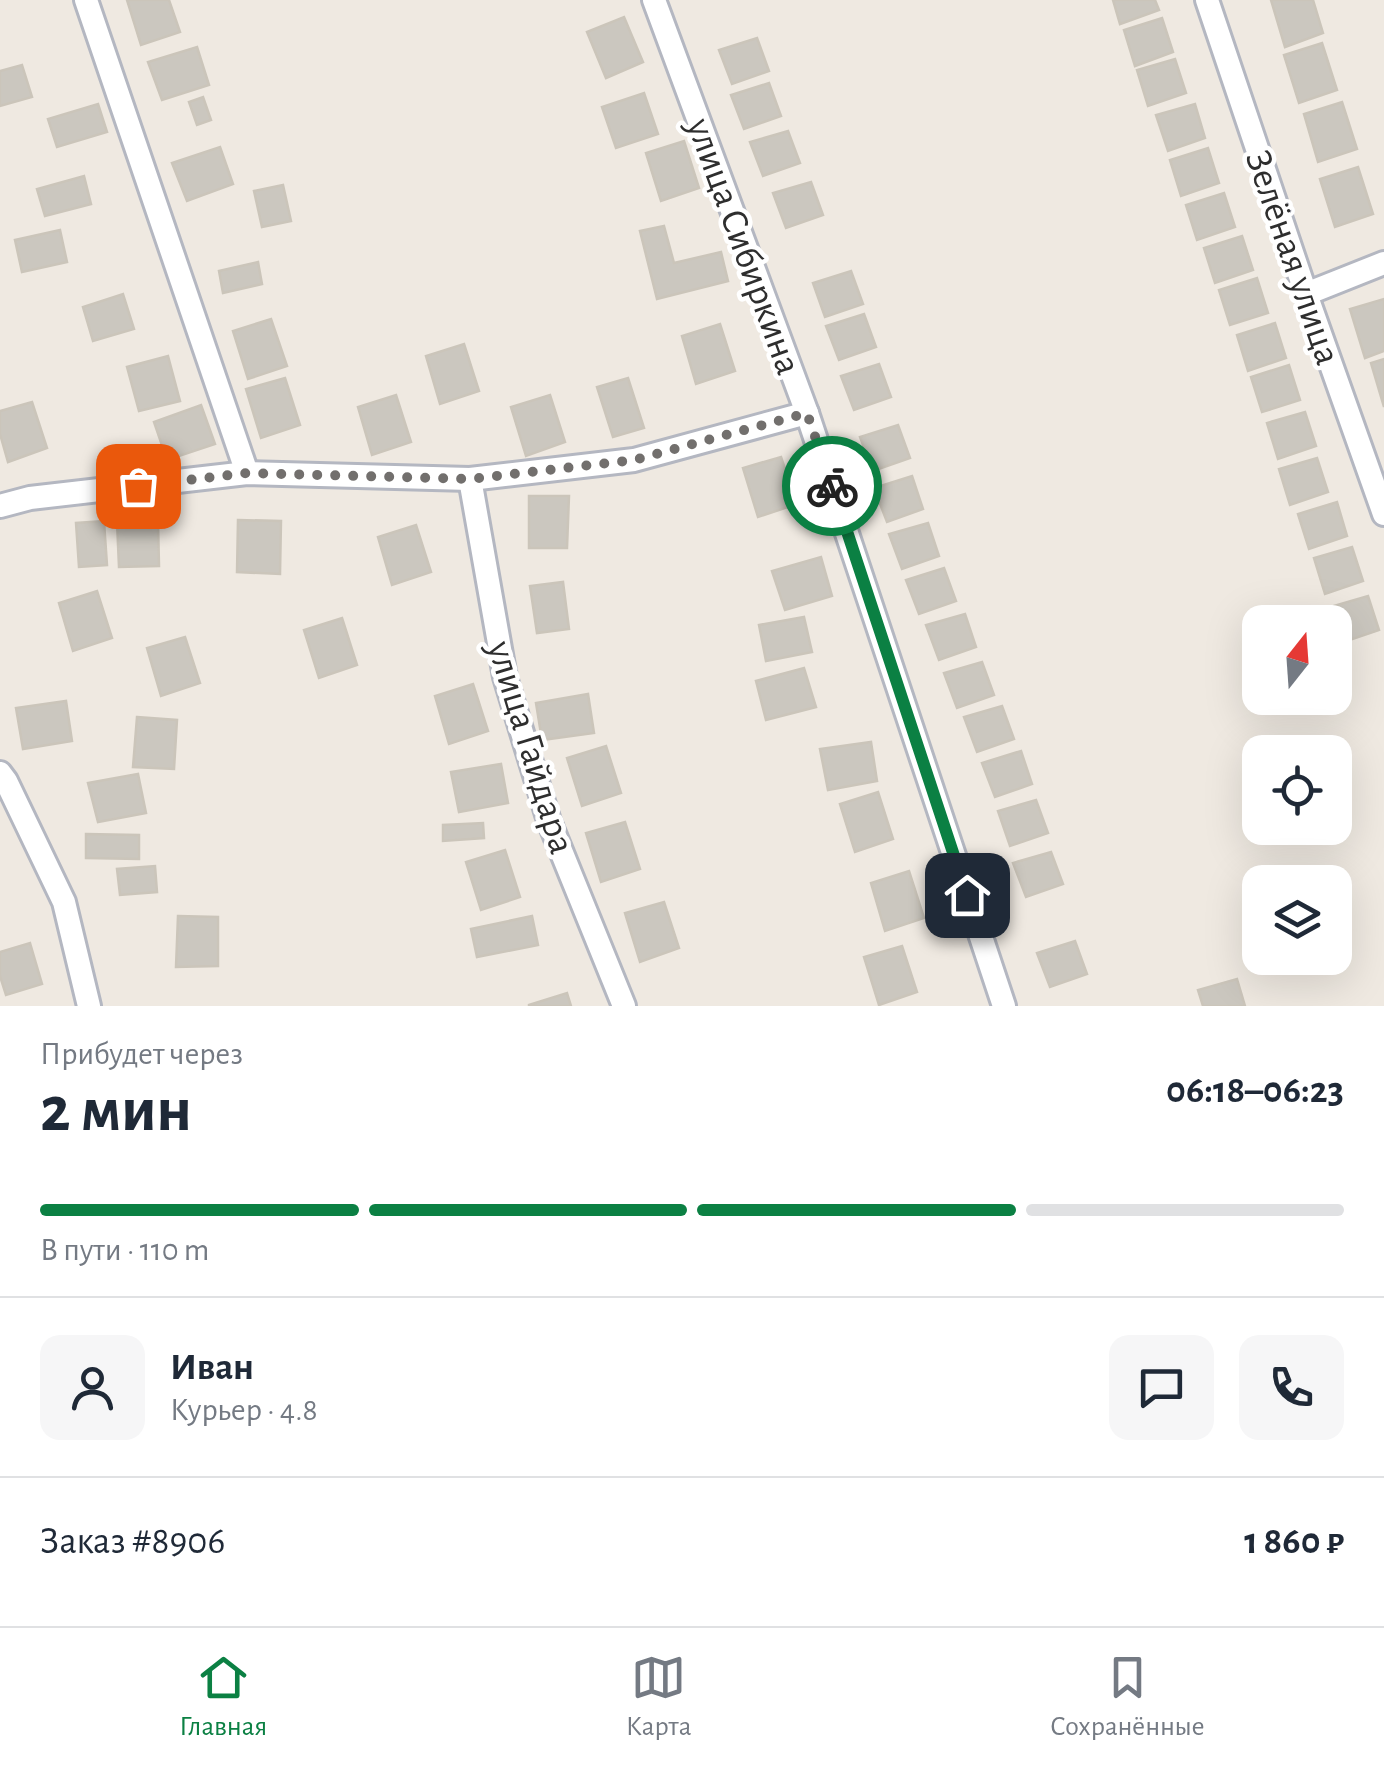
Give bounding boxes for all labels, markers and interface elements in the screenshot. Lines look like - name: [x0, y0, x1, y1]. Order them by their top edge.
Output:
- street label: улица Сибиркина: [679, 113, 807, 380]
- street label: Зелёная улица: [1238, 146, 1347, 370]
- courier: [782, 436, 882, 536]
- pin: [96, 444, 181, 529]
- icon: bag: [111, 459, 166, 514]
- icon: bike: [805, 459, 860, 514]
- north arrow: [1242, 605, 1352, 715]
- map controls: [1242, 605, 1352, 975]
- street label: улица Гайдара: [479, 636, 580, 858]
- button: locate: [1242, 735, 1352, 845]
- pin: [925, 853, 1010, 938]
- button: layers: [1242, 865, 1352, 975]
- icon: home: [940, 868, 995, 923]
- text: Прибудет через: [40, 1038, 243, 1070]
- text: 06:18–06:23: [1166, 1072, 1344, 1110]
- text: 2 мин: [40, 1078, 192, 1143]
- text: В пути · 110 m: [40, 1234, 209, 1266]
- button: person: [40, 1335, 145, 1440]
- button: chat: [1109, 1335, 1214, 1440]
- button: phone: [1239, 1335, 1344, 1440]
- text: Иван: [170, 1349, 254, 1387]
- text: Курьер · 4.8: [170, 1394, 318, 1426]
- text: Заказ #8906: [40, 1523, 225, 1561]
- text: 1 860 ₽: [1244, 1523, 1344, 1561]
- tab: Главная: [179, 1650, 267, 1744]
- tab: Карта: [626, 1650, 691, 1744]
- tab: Сохранённые: [1050, 1650, 1205, 1744]

